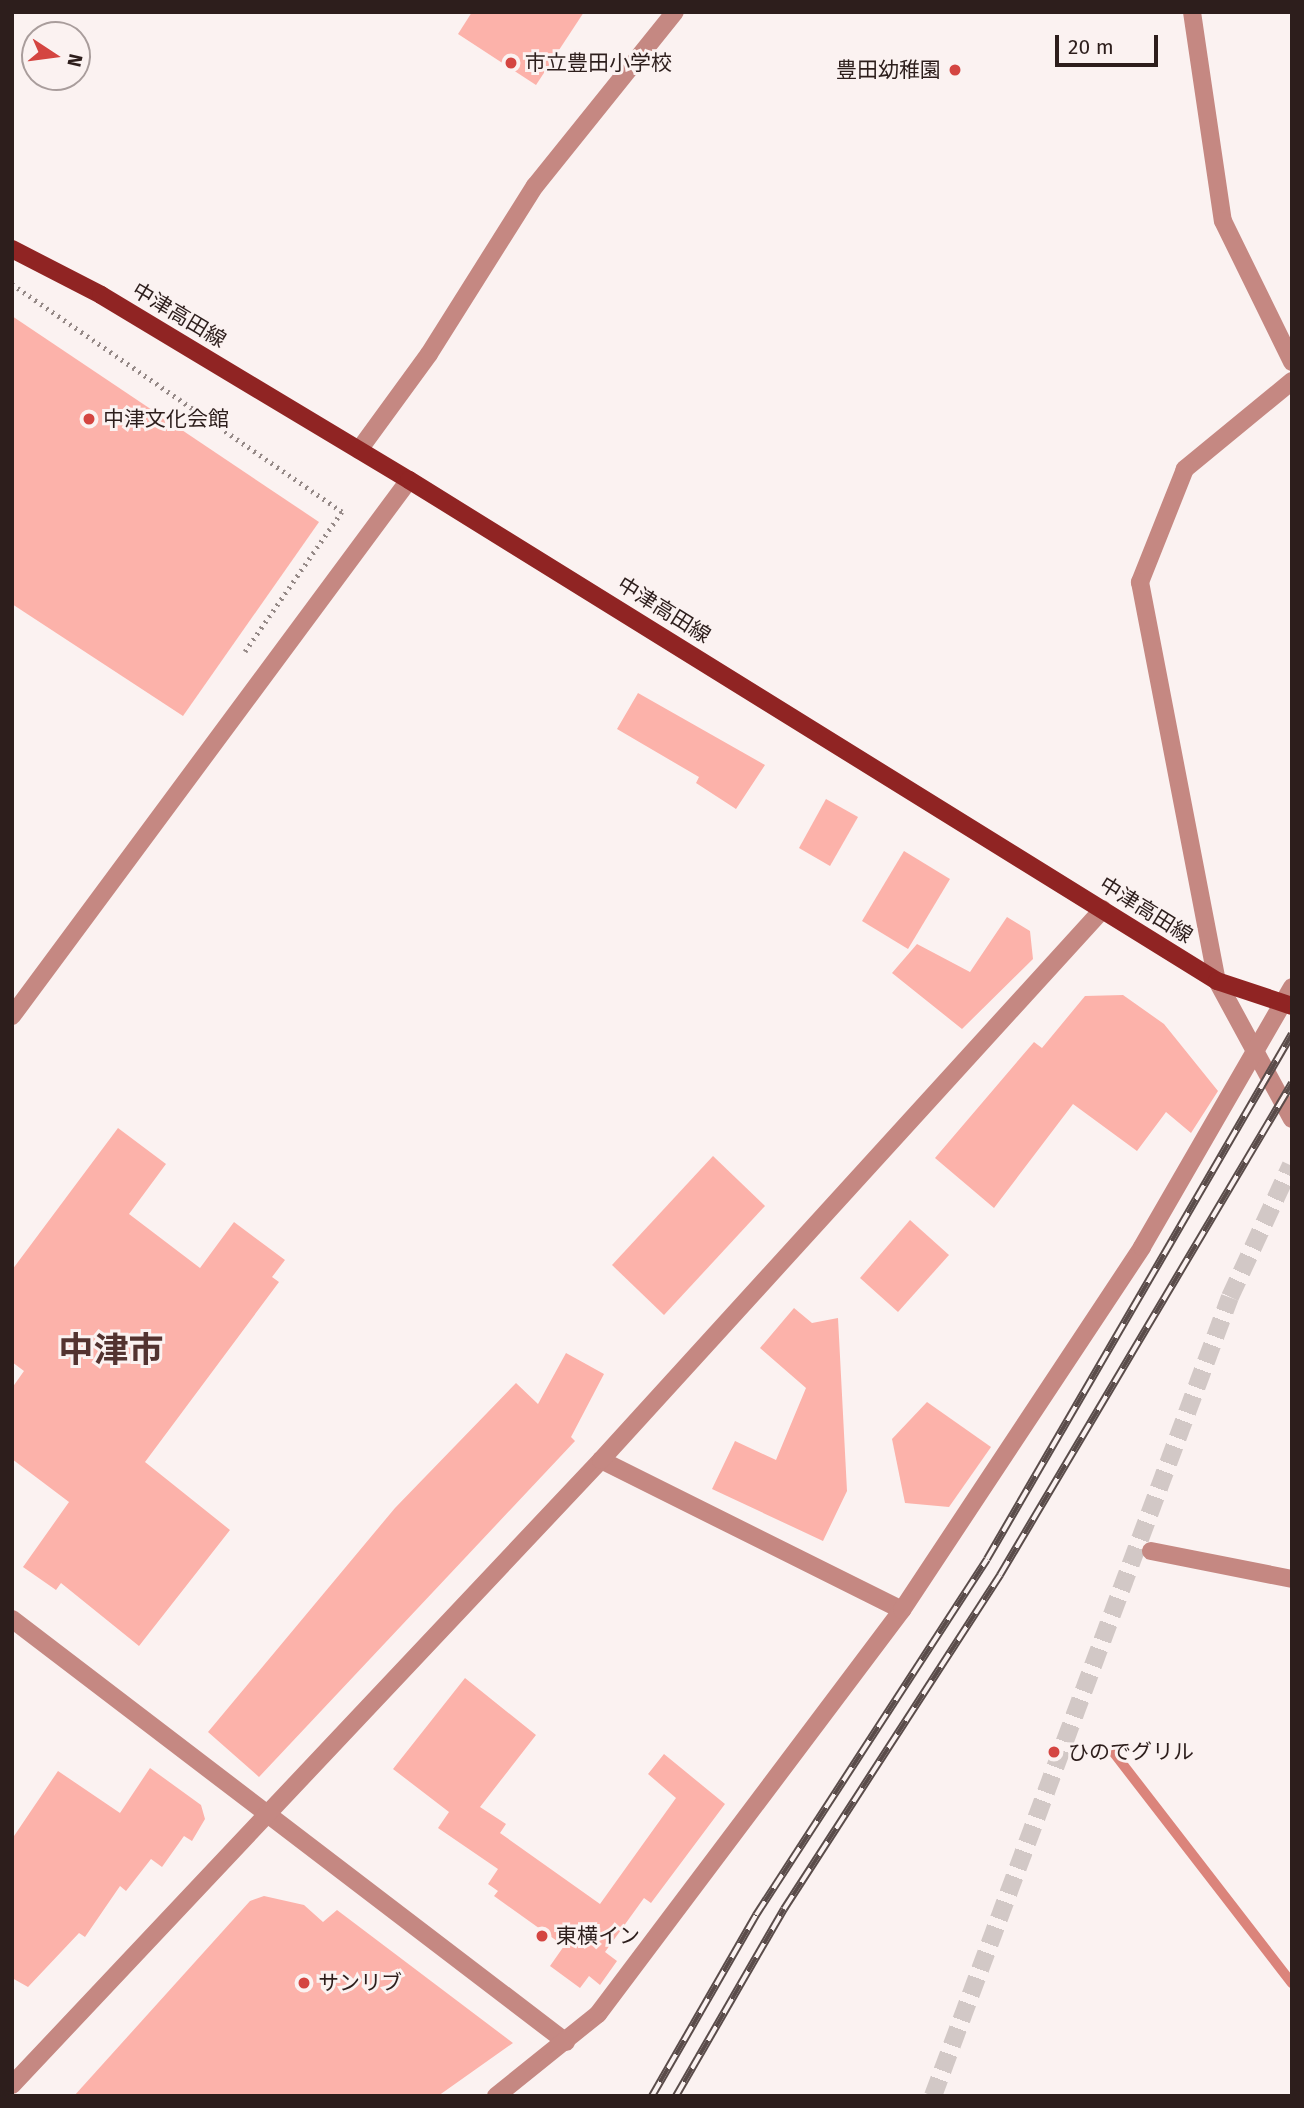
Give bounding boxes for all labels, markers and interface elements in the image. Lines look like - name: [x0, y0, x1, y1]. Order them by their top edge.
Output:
- north arrow: [21, 21, 91, 91]
- scale bar: [1059, 21, 1162, 65]
- text: 20 m: [1068, 34, 1114, 60]
- place label: 市立豊田小学校: [525, 50, 672, 76]
- text: N: [62, 52, 88, 69]
- marker: 市立豊田小学校: [503, 55, 519, 71]
- place label: 豊田幼稚園: [836, 57, 941, 83]
- marker: 豊田幼稚園: [947, 62, 963, 78]
- street label: 中津高田線: [128, 277, 230, 353]
- place label: 中津文化会館: [103, 406, 229, 432]
- marker: 中津文化会館: [81, 411, 97, 427]
- street label: 中津高田線: [613, 571, 715, 649]
- street label: 中津高田線: [1095, 871, 1197, 949]
- district label: 中津市: [59, 1329, 163, 1371]
- place label: ひのでグリル: [1068, 1739, 1194, 1765]
- marker: ひのでグリル: [1046, 1744, 1062, 1760]
- place label: 東横イン: [556, 1923, 640, 1949]
- marker: 東横イン: [534, 1928, 550, 1944]
- place label: サンリブ: [318, 1970, 402, 1996]
- marker: サンリブ: [296, 1975, 312, 1991]

